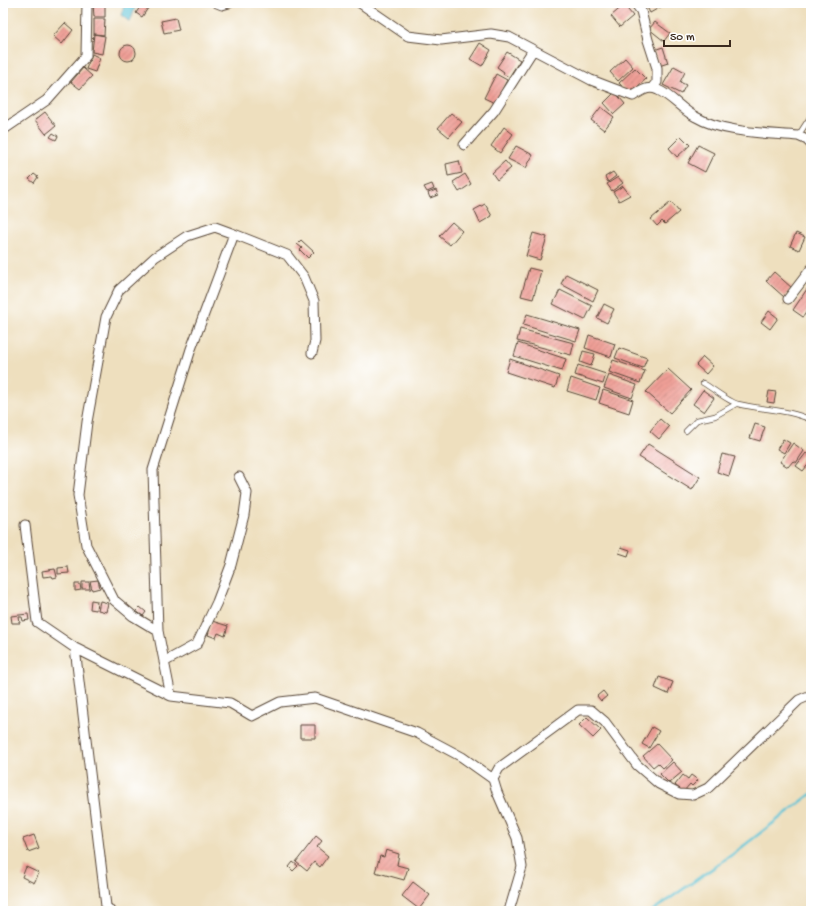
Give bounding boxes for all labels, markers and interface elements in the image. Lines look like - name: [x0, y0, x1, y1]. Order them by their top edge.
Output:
- scale bar: [664, 22, 730, 48]
- text: 50 m: [670, 31, 695, 45]

